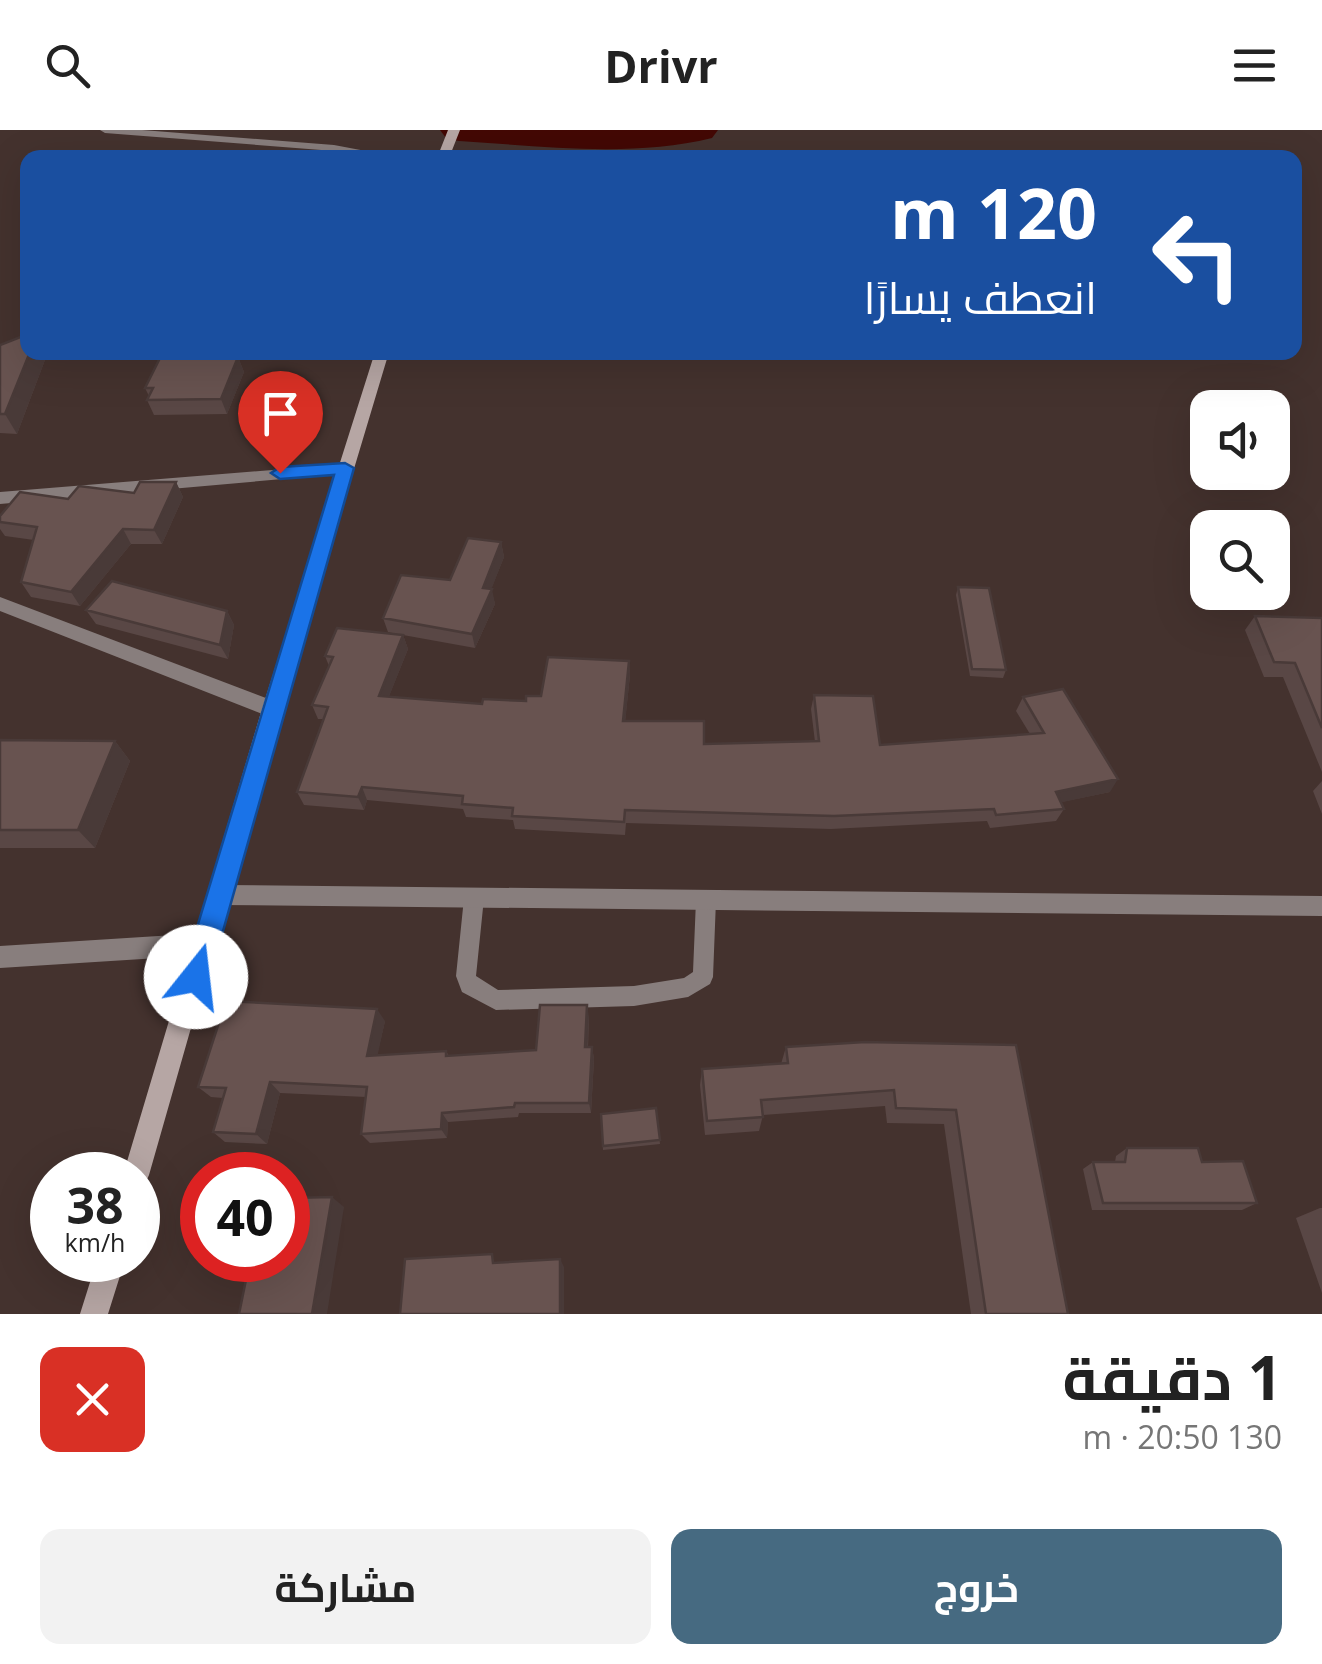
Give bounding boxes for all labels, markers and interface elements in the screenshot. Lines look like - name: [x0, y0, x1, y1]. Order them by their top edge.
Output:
- text: Drivr: [604, 35, 718, 96]
- icon: search: [40, 38, 95, 93]
- icon: menu: [1227, 38, 1282, 93]
- text: 120 m: [890, 164, 1097, 260]
- icon: left: [1132, 190, 1262, 320]
- text: انعطف يسارًا: [863, 266, 1097, 327]
- pin: [238, 371, 323, 474]
- icon: arrive: [253, 386, 308, 441]
- map controls: [1190, 390, 1290, 610]
- button: sound: [1190, 390, 1290, 490]
- button: search: [1190, 510, 1290, 610]
- position arrow: [144, 925, 248, 1029]
- speed limit sign: 40: [180, 1152, 310, 1282]
- text: 38: [66, 1171, 124, 1239]
- text: km/h: [65, 1225, 125, 1259]
- text: 1 دقيقة: [1062, 1336, 1282, 1418]
- button: close: [40, 1347, 145, 1452]
- text: 130 m · 20:50: [1083, 1415, 1282, 1458]
- button: مشاركة: [40, 1529, 651, 1644]
- button: خروج: [671, 1529, 1282, 1644]

